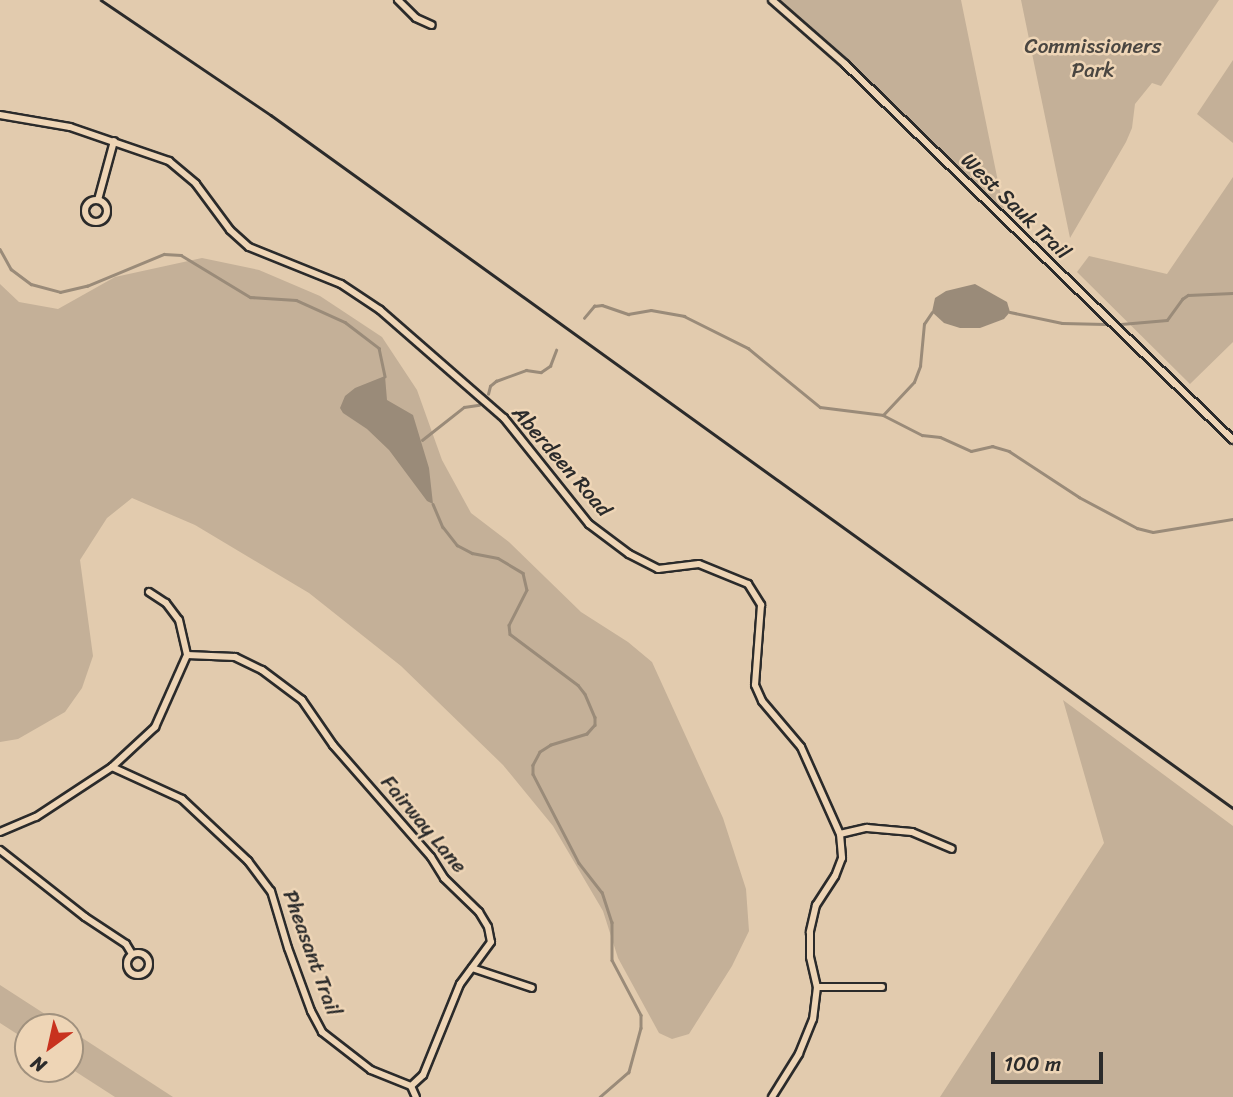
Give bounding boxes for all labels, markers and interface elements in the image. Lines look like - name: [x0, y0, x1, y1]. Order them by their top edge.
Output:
- park label: Commissioners Park: [1025, 33, 1161, 83]
- street label: West Sauk Trail: [956, 147, 1076, 265]
- street label: Aberdeen Road: [507, 400, 617, 522]
- street label: Fairway Lane: [376, 770, 472, 878]
- street label: Pheasant Trail: [278, 887, 346, 1019]
- north arrow: [14, 1013, 84, 1083]
- scale bar: [995, 1038, 1107, 1082]
- text: 100 m: [1004, 1045, 1061, 1083]
- text: N: [24, 1047, 53, 1082]

